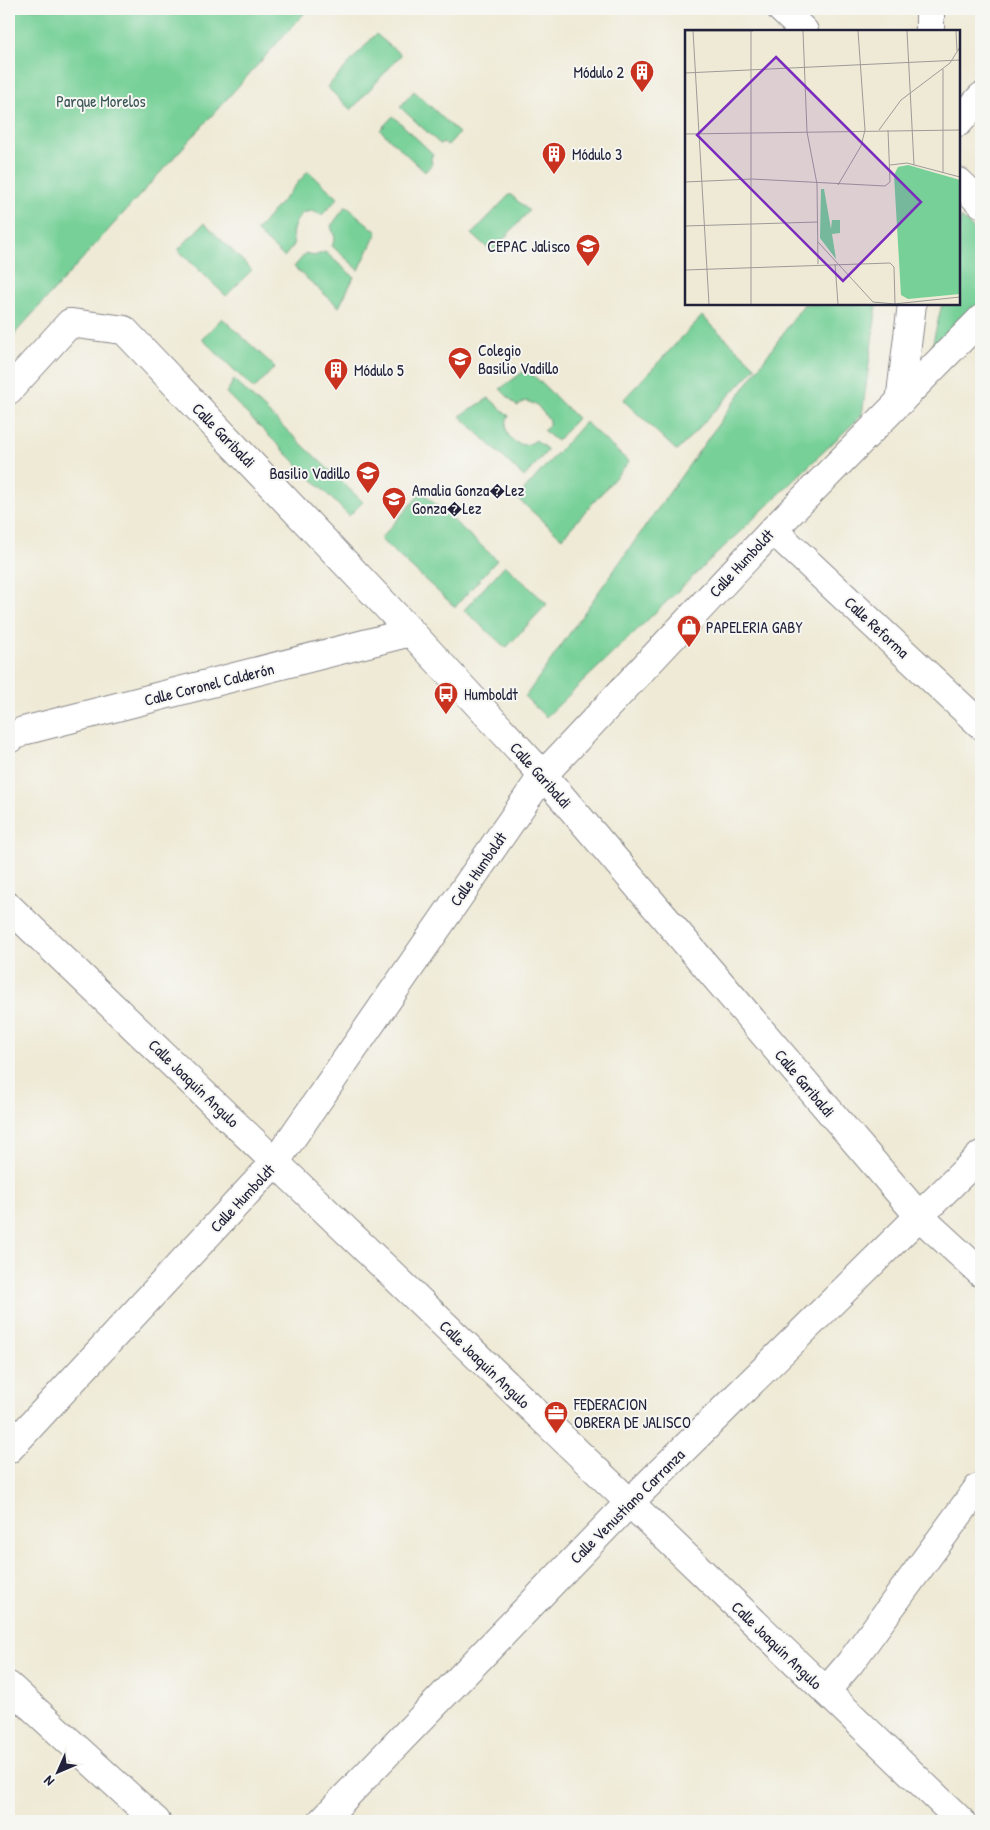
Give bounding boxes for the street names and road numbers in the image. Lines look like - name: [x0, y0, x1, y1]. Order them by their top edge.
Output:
- street label: Calle Garibaldi: [187, 398, 261, 472]
- street label: Calle Humboldt: [704, 524, 779, 602]
- street label: Calle Reforma: [840, 591, 914, 663]
- street label: Calle Coronel Calderón: [142, 657, 276, 711]
- street label: Calle Garibaldi: [505, 737, 577, 813]
- street label: Calle Humboldt: [444, 827, 512, 910]
- street label: Calle Joaquín Angulo: [144, 1034, 245, 1132]
- street label: Calle Garibaldi: [770, 1044, 840, 1122]
- street label: Calle Humboldt: [205, 1159, 280, 1237]
- street label: Calle Joaquín Angulo: [435, 1315, 536, 1413]
- street label: Calle Venustiano Carranza: [565, 1444, 689, 1568]
- street label: Calle Joaquín Angulo: [727, 1596, 828, 1694]

